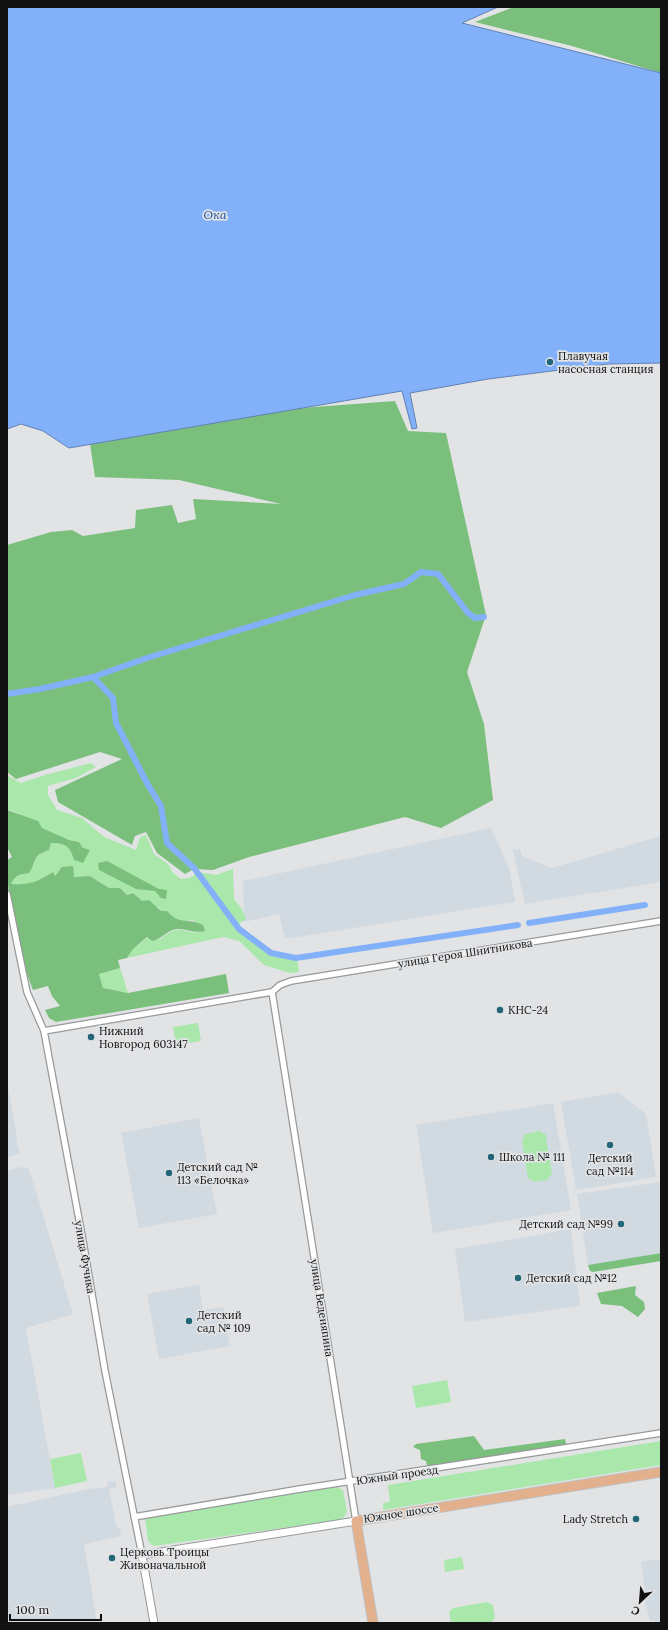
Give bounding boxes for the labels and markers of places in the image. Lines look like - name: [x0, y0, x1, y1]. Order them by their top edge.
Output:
- place label: Плавучая насосная станция: [558, 349, 653, 376]
- marker: Плавучая насосная станция: [545, 357, 555, 367]
- place label: КНС-24: [508, 1003, 548, 1017]
- marker: КНС-24: [495, 1005, 505, 1015]
- place label: Нижний Новгород 603147: [99, 1024, 188, 1051]
- marker: Нижний Новгород 603147: [86, 1032, 96, 1042]
- marker: Детский сад №114: [605, 1140, 615, 1150]
- place label: Школа № 111: [499, 1150, 565, 1164]
- place label: Детский сад №114: [586, 1151, 634, 1178]
- marker: Школа № 111: [486, 1152, 496, 1162]
- place label: Детский сад № 113 «Белочка»: [177, 1160, 258, 1187]
- marker: Детский сад № 113 «Белочка»: [164, 1168, 174, 1178]
- place label: Детский сад №99: [519, 1217, 613, 1231]
- marker: Детский сад №99: [616, 1219, 626, 1229]
- place label: Детский сад №12: [526, 1271, 617, 1285]
- marker: Детский сад №12: [513, 1273, 523, 1283]
- place label: Детский сад № 109: [197, 1308, 251, 1335]
- marker: Детский сад № 109: [184, 1316, 194, 1326]
- place label: Lady Stretch: [563, 1512, 628, 1526]
- marker: Lady Stretch: [631, 1514, 641, 1524]
- place label: Церковь Троицы Живоначальной: [120, 1545, 209, 1572]
- marker: Церковь Троицы Живоначальной: [107, 1553, 117, 1563]

